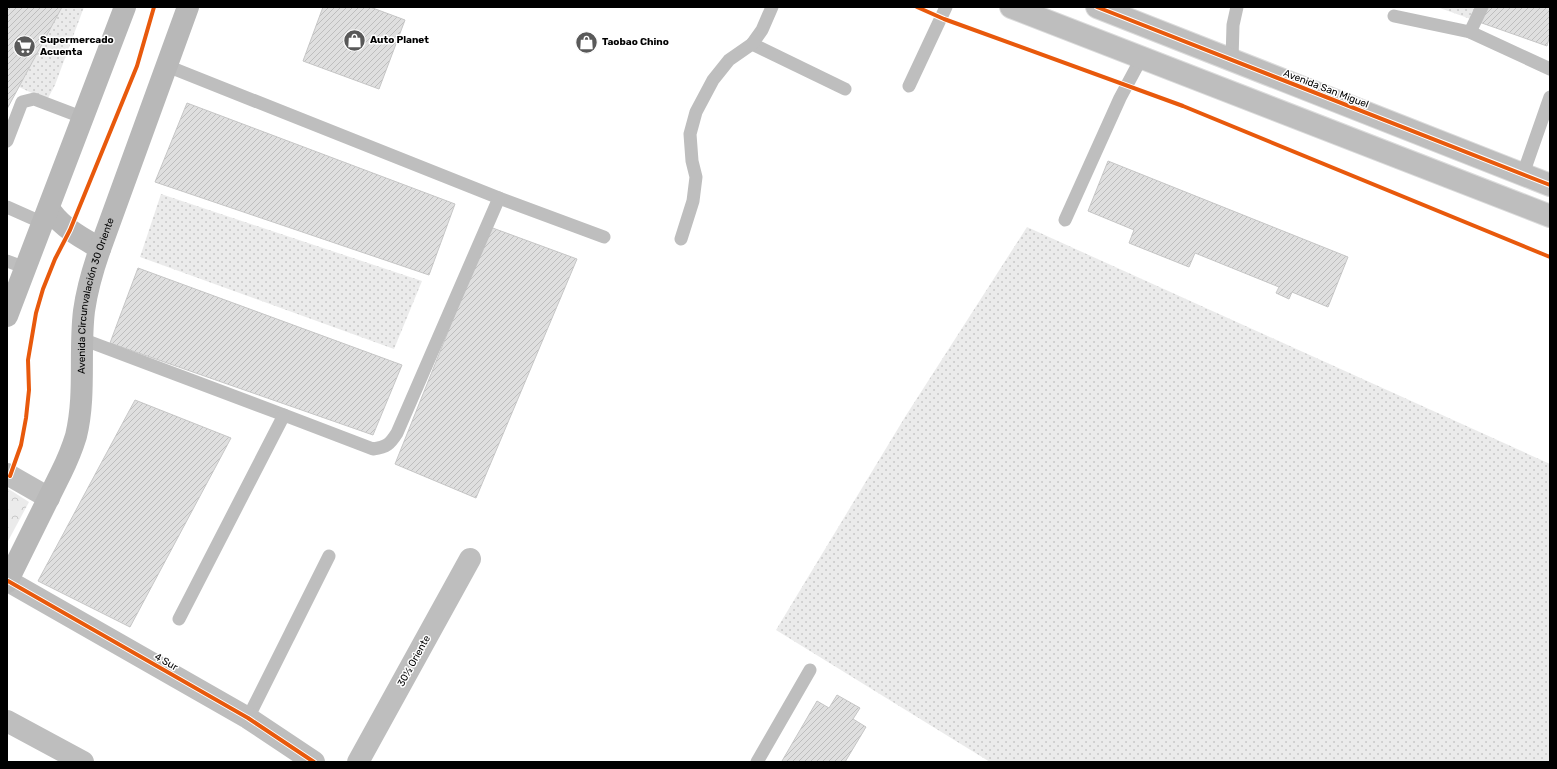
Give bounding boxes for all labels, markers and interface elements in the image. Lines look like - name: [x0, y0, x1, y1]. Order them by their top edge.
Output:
- shop icon: Auto Planet: [341, 27, 367, 53]
- shop icon: Taobao Chino: [574, 29, 600, 55]
- supermarket icon: Supermercado Acuenta: [11, 33, 37, 59]
- place label: Supermercado Acuenta: [40, 34, 114, 58]
- place label: Auto Planet: [370, 34, 429, 46]
- place label: Taobao Chino: [602, 36, 669, 48]
- street label: Avenida San Miguel: [1282, 67, 1370, 111]
- street label: Avenida Circunvalación 30 Oriente: [76, 216, 117, 374]
- street label: 30½ Oriente: [395, 633, 433, 689]
- street label: 4 Sur: [152, 651, 180, 673]

